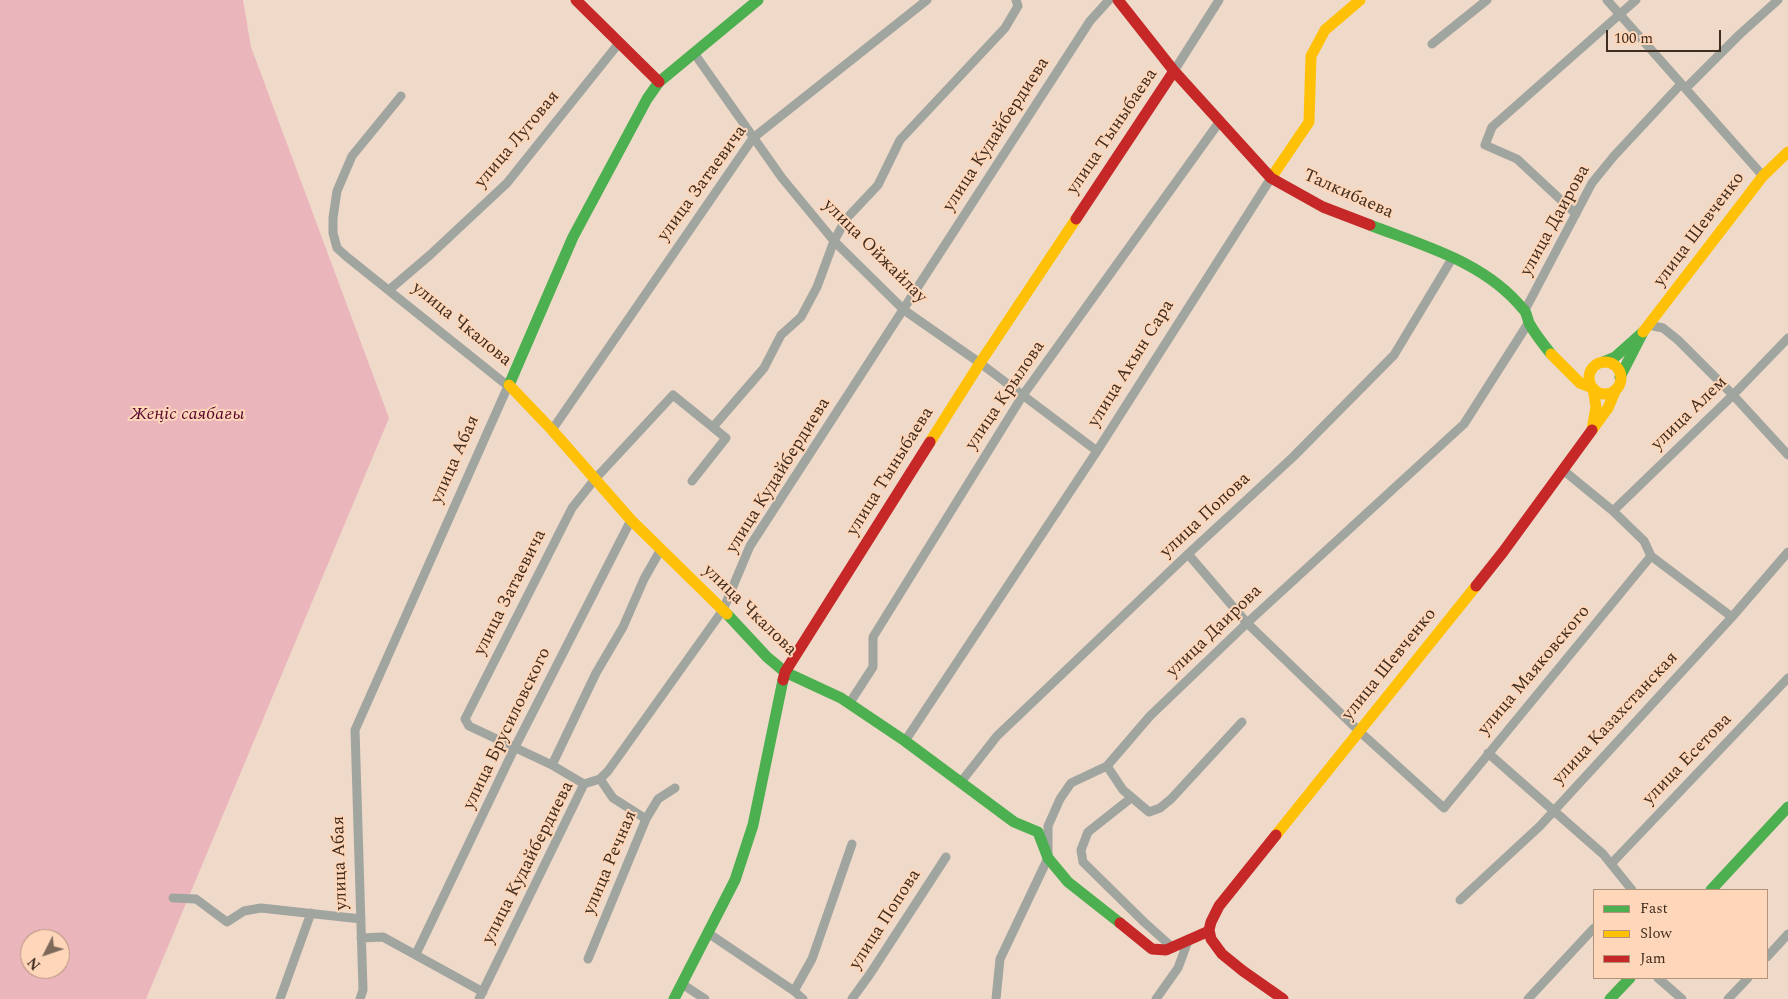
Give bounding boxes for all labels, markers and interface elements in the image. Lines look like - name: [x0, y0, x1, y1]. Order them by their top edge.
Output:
- scale bar: [1608, 20, 1723, 52]
- text: 100 m: [1614, 27, 1653, 50]
- street label: улица Кудайбердиева: [939, 54, 1055, 216]
- street label: улица Тыныбаева: [1063, 65, 1163, 199]
- street label: улица Луговая: [471, 87, 565, 193]
- street label: улица Затаевича: [654, 122, 752, 246]
- street label: улица Даирова: [1516, 162, 1596, 280]
- street label: Талкибаева: [1300, 166, 1396, 224]
- street label: улица Шевченко: [1650, 168, 1750, 292]
- street label: улица Ойжайлау: [817, 195, 931, 309]
- street label: улица Чкалова: [407, 278, 515, 372]
- street label: улица Акын Сара: [1084, 296, 1180, 432]
- street label: улица Крылова: [961, 337, 1051, 455]
- street label: улица Алем: [1647, 372, 1733, 456]
- street label: улица Кудайбердиева: [722, 394, 836, 558]
- park label: Жеңіс саябағы: [130, 404, 244, 426]
- street label: улица Тыныбаева: [843, 404, 939, 540]
- street label: улица Абая: [427, 412, 485, 508]
- street label: улица Попова: [1156, 469, 1256, 563]
- street label: улица Затаевича: [470, 526, 552, 660]
- street label: улица Чкалова: [697, 561, 801, 661]
- street label: улица Даирова: [1163, 581, 1267, 683]
- street label: улица Маяковского: [1474, 602, 1596, 740]
- street label: улица Шевченко: [1338, 604, 1442, 726]
- street label: улица Брусиловского: [459, 644, 557, 814]
- street label: улица Казахстанская: [1549, 648, 1683, 790]
- street label: улица Есетова: [1639, 710, 1737, 810]
- street label: улица Кудайбердиева: [479, 778, 579, 948]
- street label: улица Речная: [579, 808, 643, 918]
- street label: улица Абая: [329, 815, 353, 911]
- street label: улица Попова: [846, 866, 926, 974]
- legend: [1593, 889, 1768, 979]
- text: Fast: [1640, 897, 1668, 920]
- text: Slow: [1640, 922, 1672, 945]
- north arrow: [20, 929, 70, 979]
- text: Jam: [1640, 947, 1666, 970]
- text: N: [22, 952, 46, 975]

